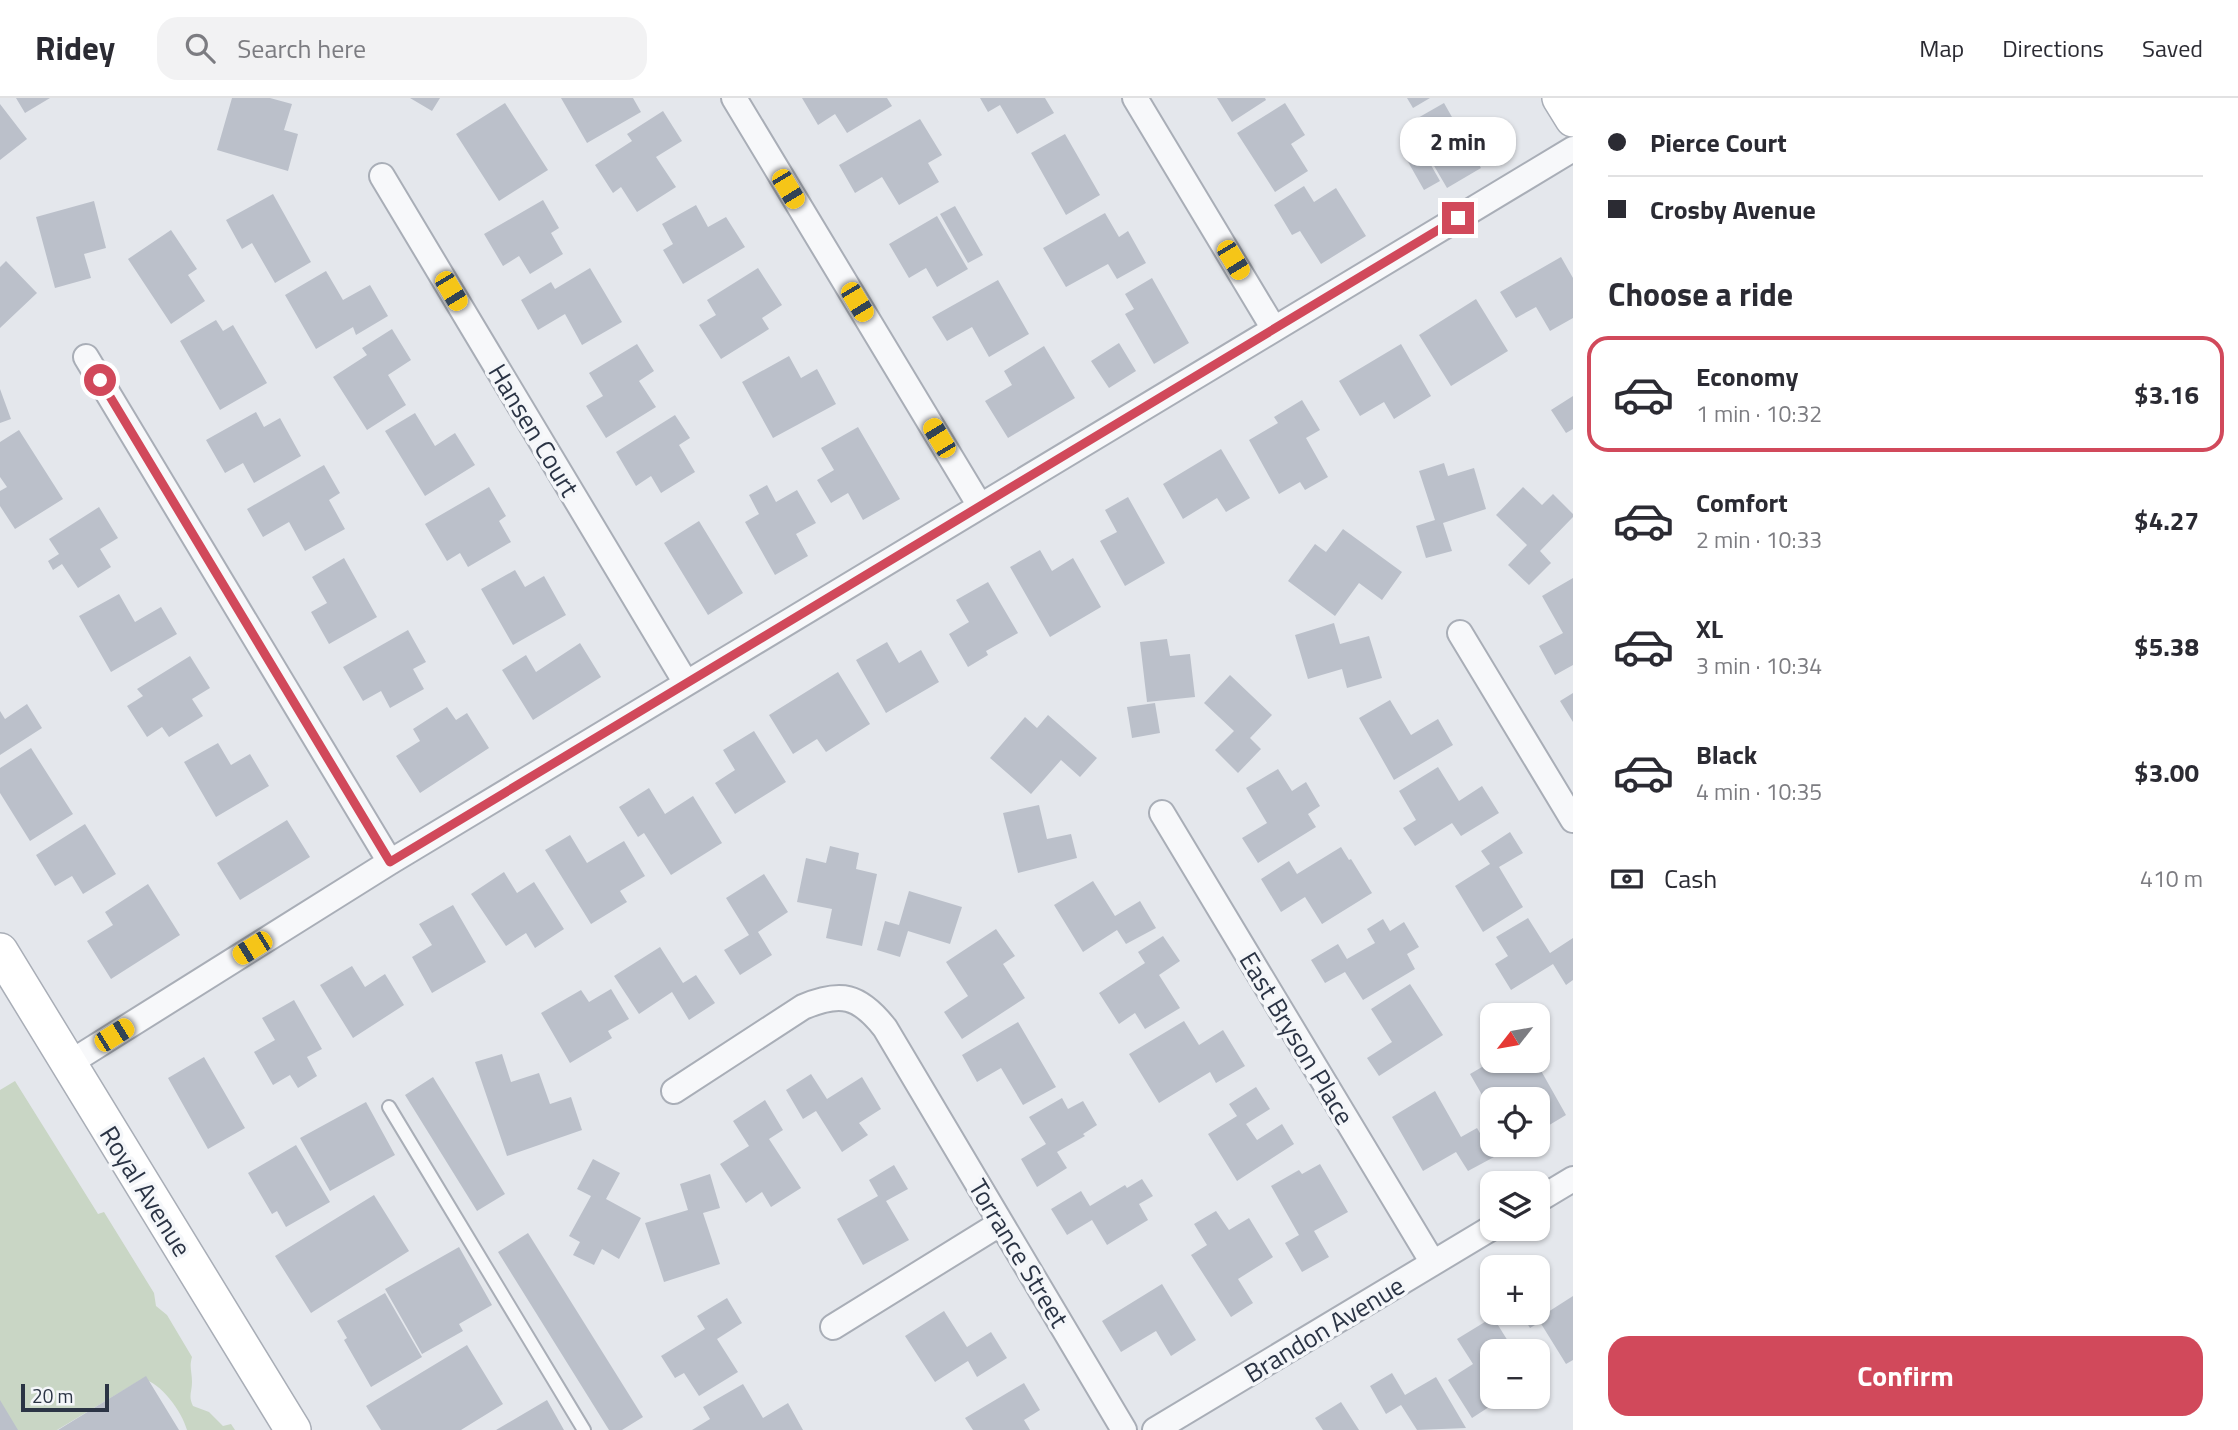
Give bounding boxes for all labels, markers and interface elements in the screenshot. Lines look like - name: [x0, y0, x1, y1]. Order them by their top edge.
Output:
- search box: [157, 17, 647, 80]
- text: Ridey: [35, 23, 115, 73]
- icon: search: [181, 29, 219, 67]
- text: Search here: [237, 29, 366, 68]
- text: Map: [1919, 30, 1964, 66]
- text: Directions: [2002, 30, 2104, 66]
- text: Saved: [2142, 30, 2203, 66]
- callout: 2 min: [1400, 116, 1516, 166]
- text: Pierce Court: [1650, 123, 1787, 162]
- text: 2 min: [1430, 124, 1486, 159]
- car: [769, 166, 808, 212]
- text: Crosby Avenue: [1650, 190, 1816, 229]
- route end: [1442, 202, 1474, 234]
- car: [1214, 237, 1253, 283]
- car: [432, 268, 471, 314]
- text: Choose a ride: [1608, 270, 1793, 318]
- car: [838, 279, 877, 325]
- street label: Hansen Court: [479, 356, 589, 504]
- text: Economy: [1696, 357, 1798, 396]
- icon: car: [1612, 363, 1675, 426]
- route start: [84, 364, 116, 396]
- text: $3.16: [2134, 375, 2199, 414]
- text: 1 min · 10:32: [1696, 396, 1822, 431]
- car: [920, 415, 959, 461]
- text: Comfort: [1696, 483, 1788, 522]
- icon: car: [1612, 489, 1675, 552]
- text: $4.27: [2134, 501, 2199, 540]
- text: 2 min · 10:33: [1696, 522, 1822, 557]
- text: XL: [1696, 609, 1723, 648]
- icon: car: [1612, 615, 1675, 678]
- text: $5.38: [2134, 627, 2199, 666]
- text: 3 min · 10:34: [1696, 648, 1822, 683]
- text: Black: [1696, 735, 1757, 774]
- icon: car: [1612, 741, 1675, 804]
- text: $3.00: [2134, 753, 2199, 792]
- text: 4 min · 10:35: [1696, 774, 1822, 809]
- text: Cash: [1664, 859, 1717, 898]
- icon: cash: [1608, 860, 1646, 898]
- text: 410 m: [2140, 861, 2203, 896]
- car: [229, 928, 276, 968]
- street label: East Bryson Place: [1230, 944, 1364, 1132]
- north arrow: [1480, 1003, 1550, 1073]
- map controls: [1480, 1003, 1550, 1409]
- car: [91, 1015, 138, 1055]
- button: locate: [1480, 1087, 1550, 1157]
- street label: Royal Avenue: [90, 1118, 202, 1264]
- street label: Torrance Street: [959, 1171, 1079, 1335]
- button: layers: [1480, 1171, 1550, 1241]
- button: +: [1480, 1255, 1550, 1325]
- street label: Brandon Avenue: [1237, 1266, 1411, 1392]
- button: Confirm: [1608, 1336, 2203, 1416]
- button: −: [1480, 1339, 1550, 1409]
- scale bar: [21, 1381, 108, 1413]
- text: 20 m: [32, 1381, 73, 1410]

